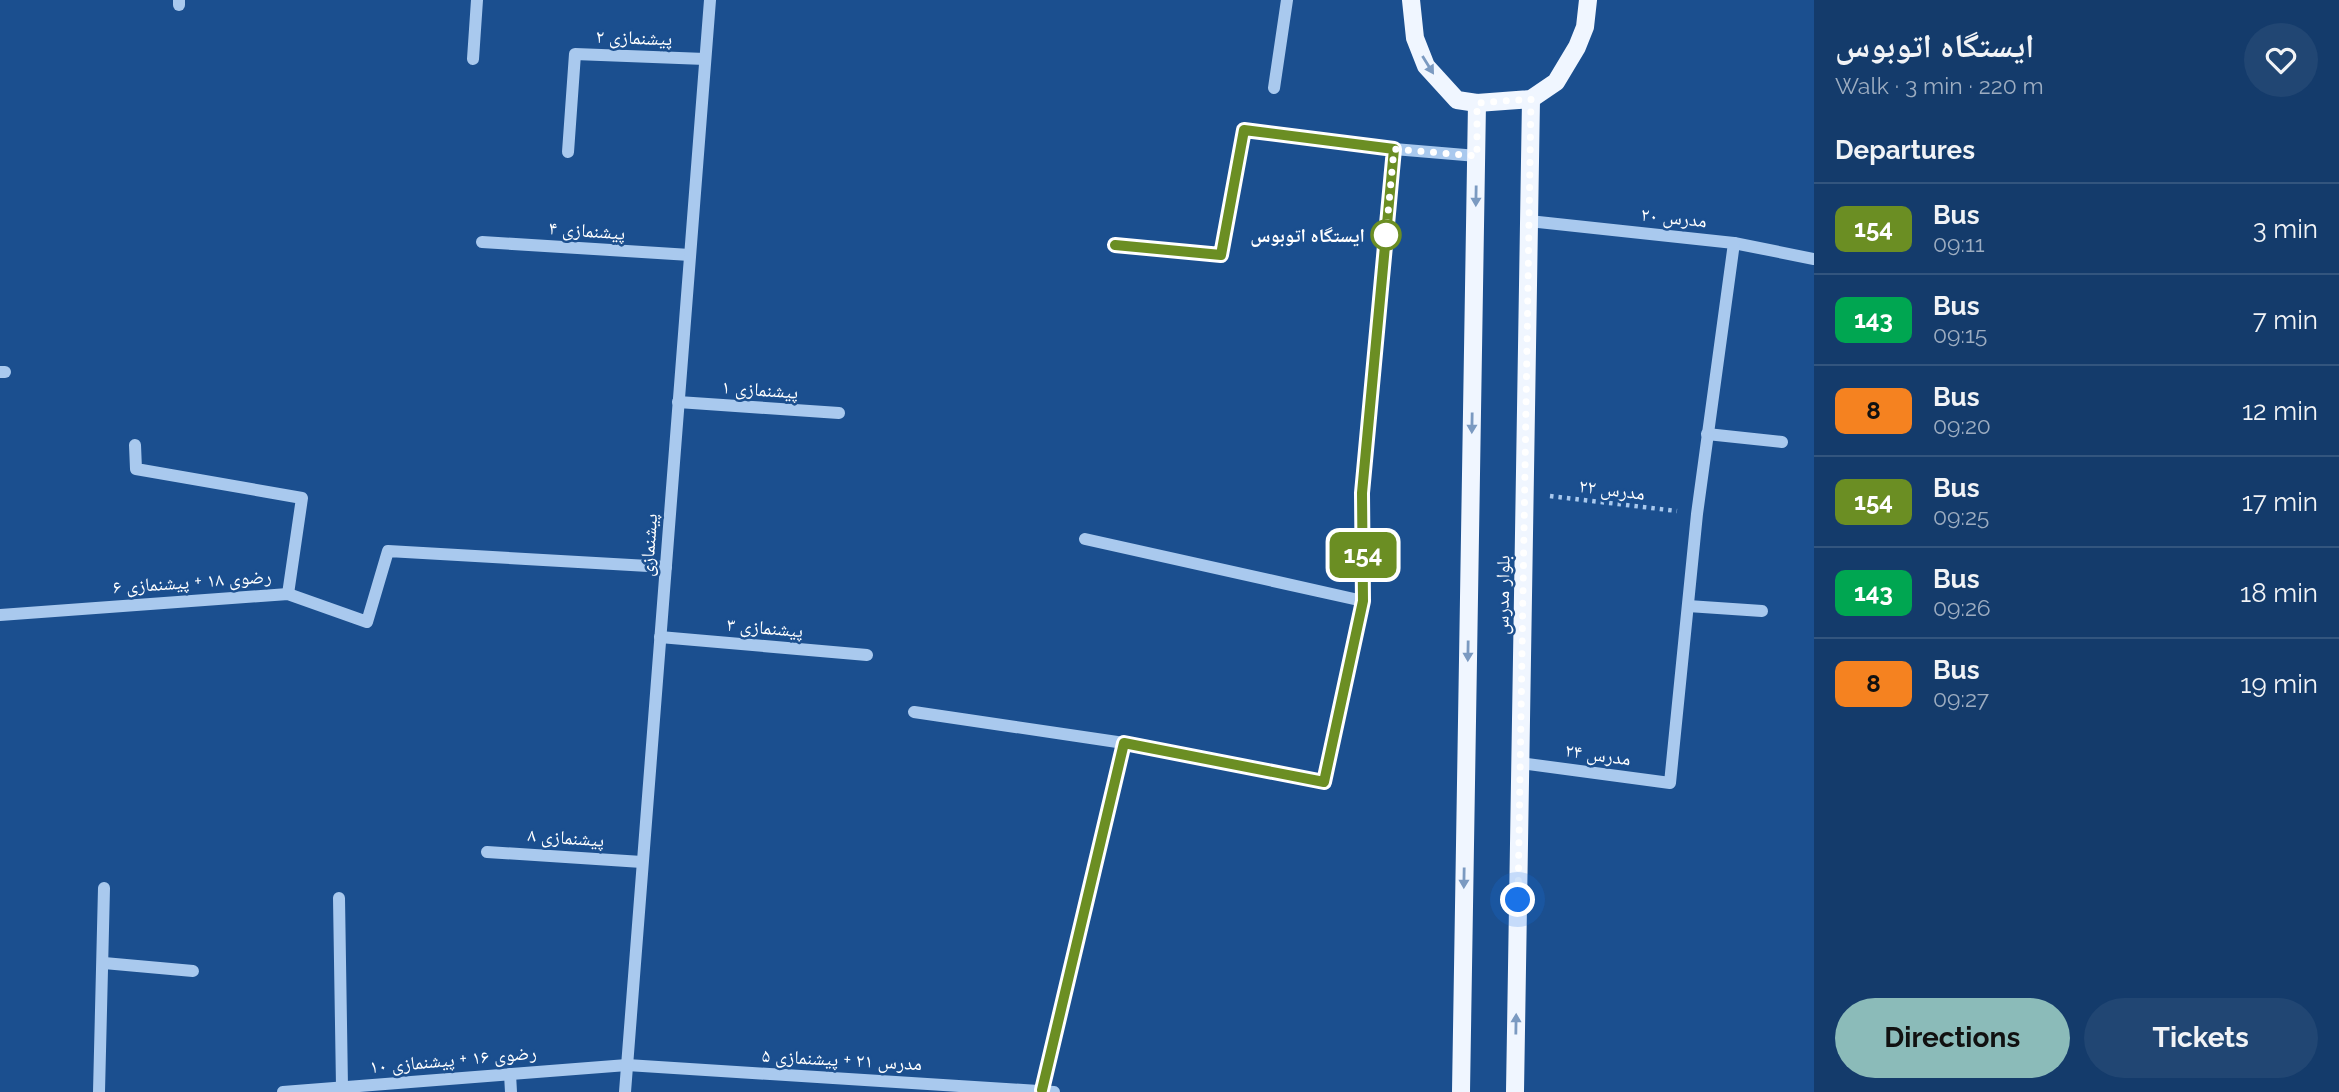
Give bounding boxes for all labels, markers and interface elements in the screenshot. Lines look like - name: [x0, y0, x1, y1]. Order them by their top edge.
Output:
- button: heart: [2244, 23, 2318, 97]
- street label: پیشنمازی ۲: [595, 25, 673, 50]
- text: ایستگاه اتوبوس: [1835, 26, 2034, 65]
- one-way arrow: [1422, 55, 1434, 74]
- text: Walk · 3 min · 220 m: [1835, 72, 2044, 99]
- text: Departures: [1835, 135, 1975, 165]
- one-way arrow: [1470, 185, 1482, 207]
- text: Bus: [1933, 200, 1980, 230]
- street label: مدرس ۲۰: [1640, 203, 1708, 232]
- text: 154: [1854, 214, 1893, 243]
- text: 3 min: [2253, 214, 2318, 244]
- street label: پیشنمازی ۴: [548, 216, 626, 245]
- marker: ایستگاه اتوبوس: [1371, 220, 1401, 250]
- place label: ایستگاه اتوبوس: [1250, 224, 1365, 247]
- text: 09:11: [1933, 230, 1985, 257]
- text: Bus: [1933, 291, 1980, 321]
- text: 143: [1854, 305, 1893, 334]
- text: 7 min: [2253, 305, 2318, 335]
- text: 09:15: [1933, 321, 1987, 348]
- street label: پیشنمازی ۱: [721, 375, 799, 404]
- text: Bus: [1933, 382, 1980, 412]
- text: 8: [1866, 396, 1881, 425]
- text: 12 min: [2242, 396, 2318, 426]
- one-way arrow: [1466, 412, 1478, 434]
- text: 09:20: [1933, 412, 1991, 439]
- text: Bus: [1933, 473, 1980, 503]
- street label: مدرس ۲۲: [1578, 474, 1646, 505]
- text: 154: [1854, 487, 1893, 516]
- text: 17 min: [2242, 487, 2318, 517]
- text: 09:25: [1933, 503, 1989, 530]
- street label: پیشنمازی: [635, 513, 662, 577]
- line badge: 154: [1323, 532, 1403, 578]
- text: 154: [1344, 540, 1382, 569]
- street label: بلوار مدرس: [1490, 555, 1515, 635]
- street label: رضوی ۱۸ + پیشنمازی ۶: [112, 564, 272, 599]
- text: Bus: [1933, 564, 1980, 594]
- text: 143: [1854, 578, 1893, 607]
- text: 18 min: [2240, 578, 2318, 608]
- text: 09:26: [1933, 594, 1991, 621]
- street label: پیشنمازی ۳: [726, 613, 804, 642]
- one-way arrow: [1462, 640, 1474, 662]
- text: Bus: [1933, 655, 1980, 685]
- text: 8: [1866, 669, 1881, 698]
- text: 19 min: [2240, 669, 2318, 699]
- text: 09:27: [1933, 685, 1989, 712]
- street label: مدرس ۲۴: [1564, 739, 1632, 770]
- street label: پیشنمازی ۸: [527, 823, 605, 852]
- one-way arrow: [1459, 867, 1470, 889]
- your location: [1500, 882, 1535, 917]
- button: Directions: [1835, 998, 2070, 1078]
- button: Tickets: [2084, 998, 2318, 1078]
- one-way arrow: [1510, 1013, 1522, 1035]
- street label: رضوی ۱۶ + پیشنمازی ۱۰: [369, 1041, 538, 1078]
- street label: مدرس ۲۱ + پیشنمازی ۵: [761, 1044, 923, 1075]

